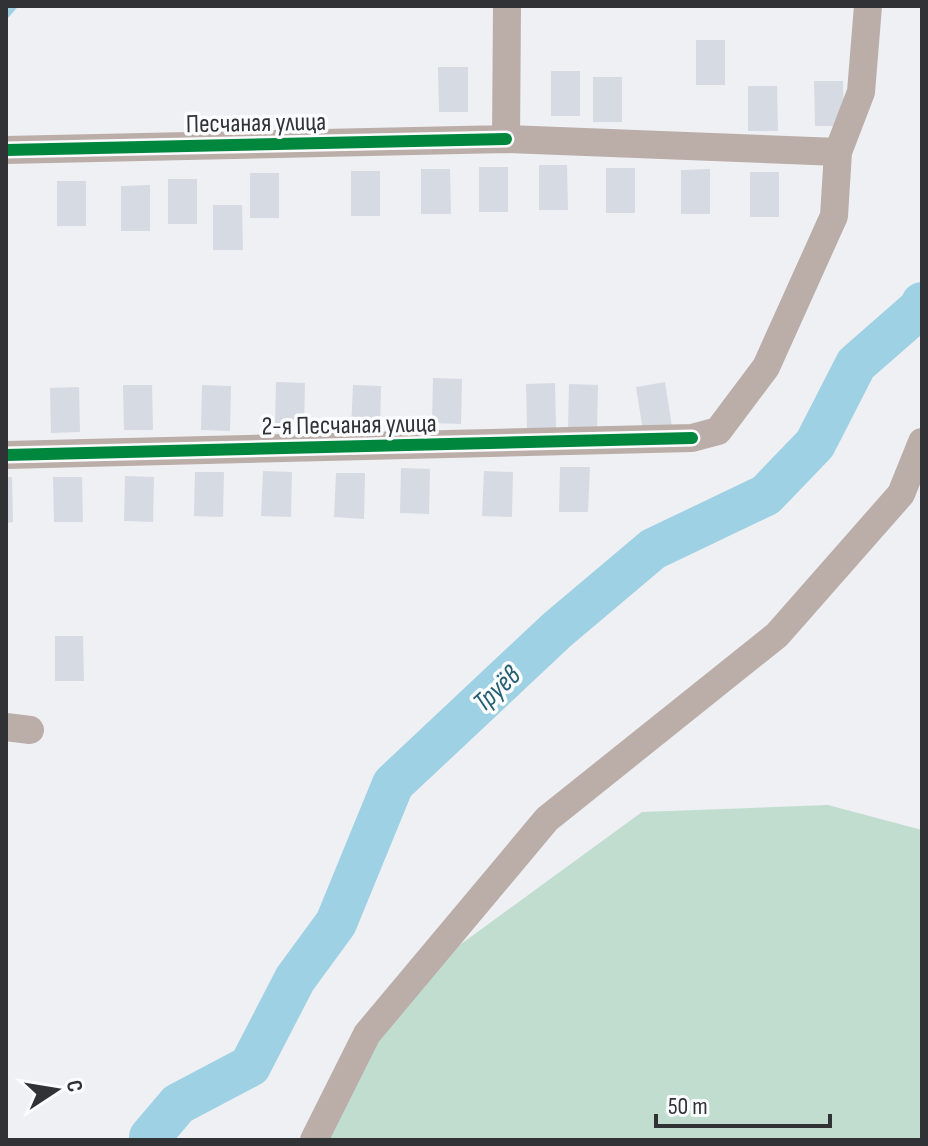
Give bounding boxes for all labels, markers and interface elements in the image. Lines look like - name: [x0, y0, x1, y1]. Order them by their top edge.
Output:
- street label: Песчаная улица: [186, 107, 327, 140]
- street label: 2-я Песчаная улица: [261, 408, 437, 443]
- water label: Труёв: [466, 659, 528, 719]
- north arrow: [16, 1050, 96, 1130]
- text: С: [60, 1078, 88, 1094]
- scale bar: [656, 1078, 830, 1128]
- text: 50 m: [668, 1092, 708, 1121]

